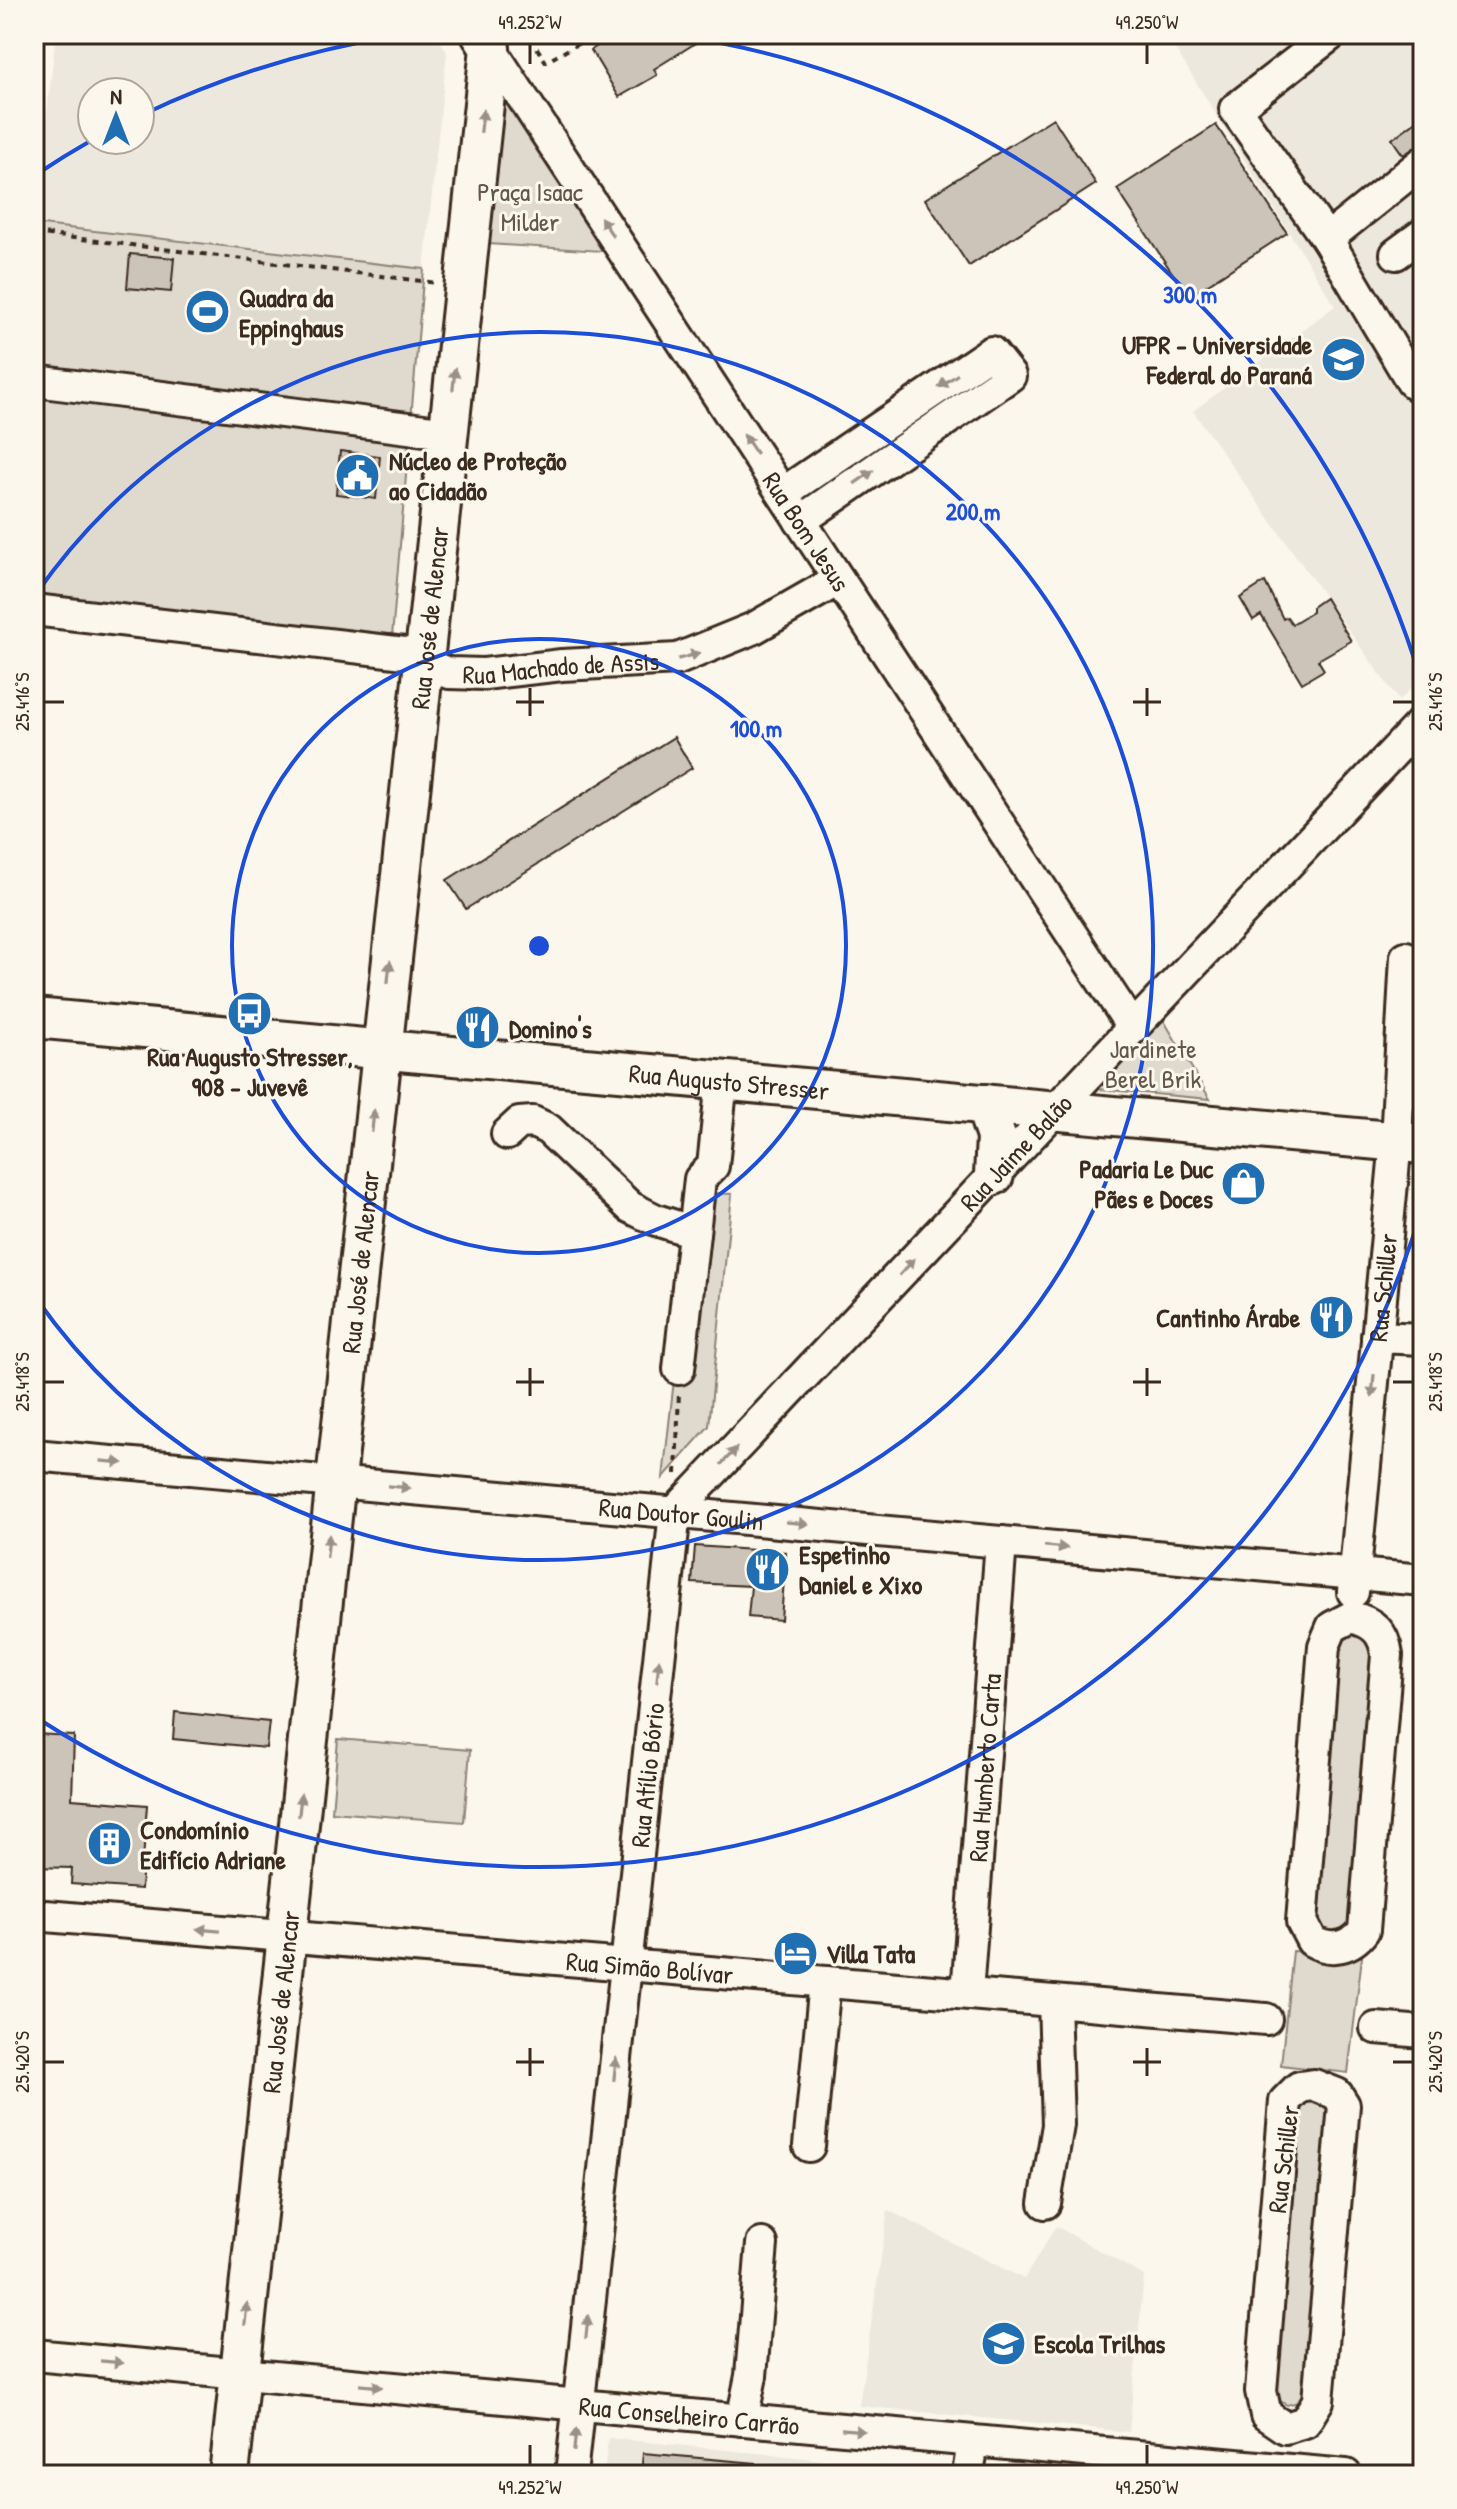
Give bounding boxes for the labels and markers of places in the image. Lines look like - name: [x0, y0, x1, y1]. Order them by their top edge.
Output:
- place label: Quadra da Eppinghaus: [239, 280, 343, 346]
- sports icon: Quadra da Eppinghaus: [184, 288, 232, 336]
- place label: UFPR - Universidade Federal do Paraná: [1122, 327, 1313, 392]
- school or university icon: UFPR - Universidade Federal do Paraná: [1319, 335, 1367, 383]
- place label: Núcleo de Proteção ao Cidadão: [389, 443, 567, 508]
- public building icon: Núcleo de Proteção ao Cidadão: [334, 451, 382, 499]
- centre of rings: [525, 932, 553, 960]
- bus stop icon: Rua Augusto Stresser, 908 - Juvevê: [226, 989, 274, 1037]
- restaurant icon: Domino's: [454, 1004, 502, 1052]
- place label: Domino's: [509, 1011, 592, 1046]
- place label: Rua Augusto Stresser, 908 - Juvevê: [147, 1039, 353, 1104]
- place label: Padaria Le Duc Pães e Doces: [1079, 1151, 1214, 1216]
- shop icon: Padaria Le Duc Pães e Doces: [1220, 1159, 1268, 1207]
- restaurant icon: Cantinho Árabe: [1307, 1293, 1355, 1341]
- place label: Cantinho Árabe: [1156, 1300, 1301, 1335]
- place label: Espetinho Daniel e Xixo: [799, 1537, 923, 1602]
- restaurant icon: Espetinho Daniel e Xixo: [744, 1545, 792, 1593]
- place label: Condomínio Edifício Adriane: [140, 1812, 287, 1877]
- building icon: Condomínio Edifício Adriane: [85, 1820, 133, 1868]
- hotel icon: Villa Tata: [771, 1929, 819, 1977]
- place label: Villa Tata: [826, 1936, 916, 1971]
- school or university icon: Escola Trilhas: [979, 2319, 1027, 2367]
- place label: Escola Trilhas: [1034, 2326, 1165, 2361]

